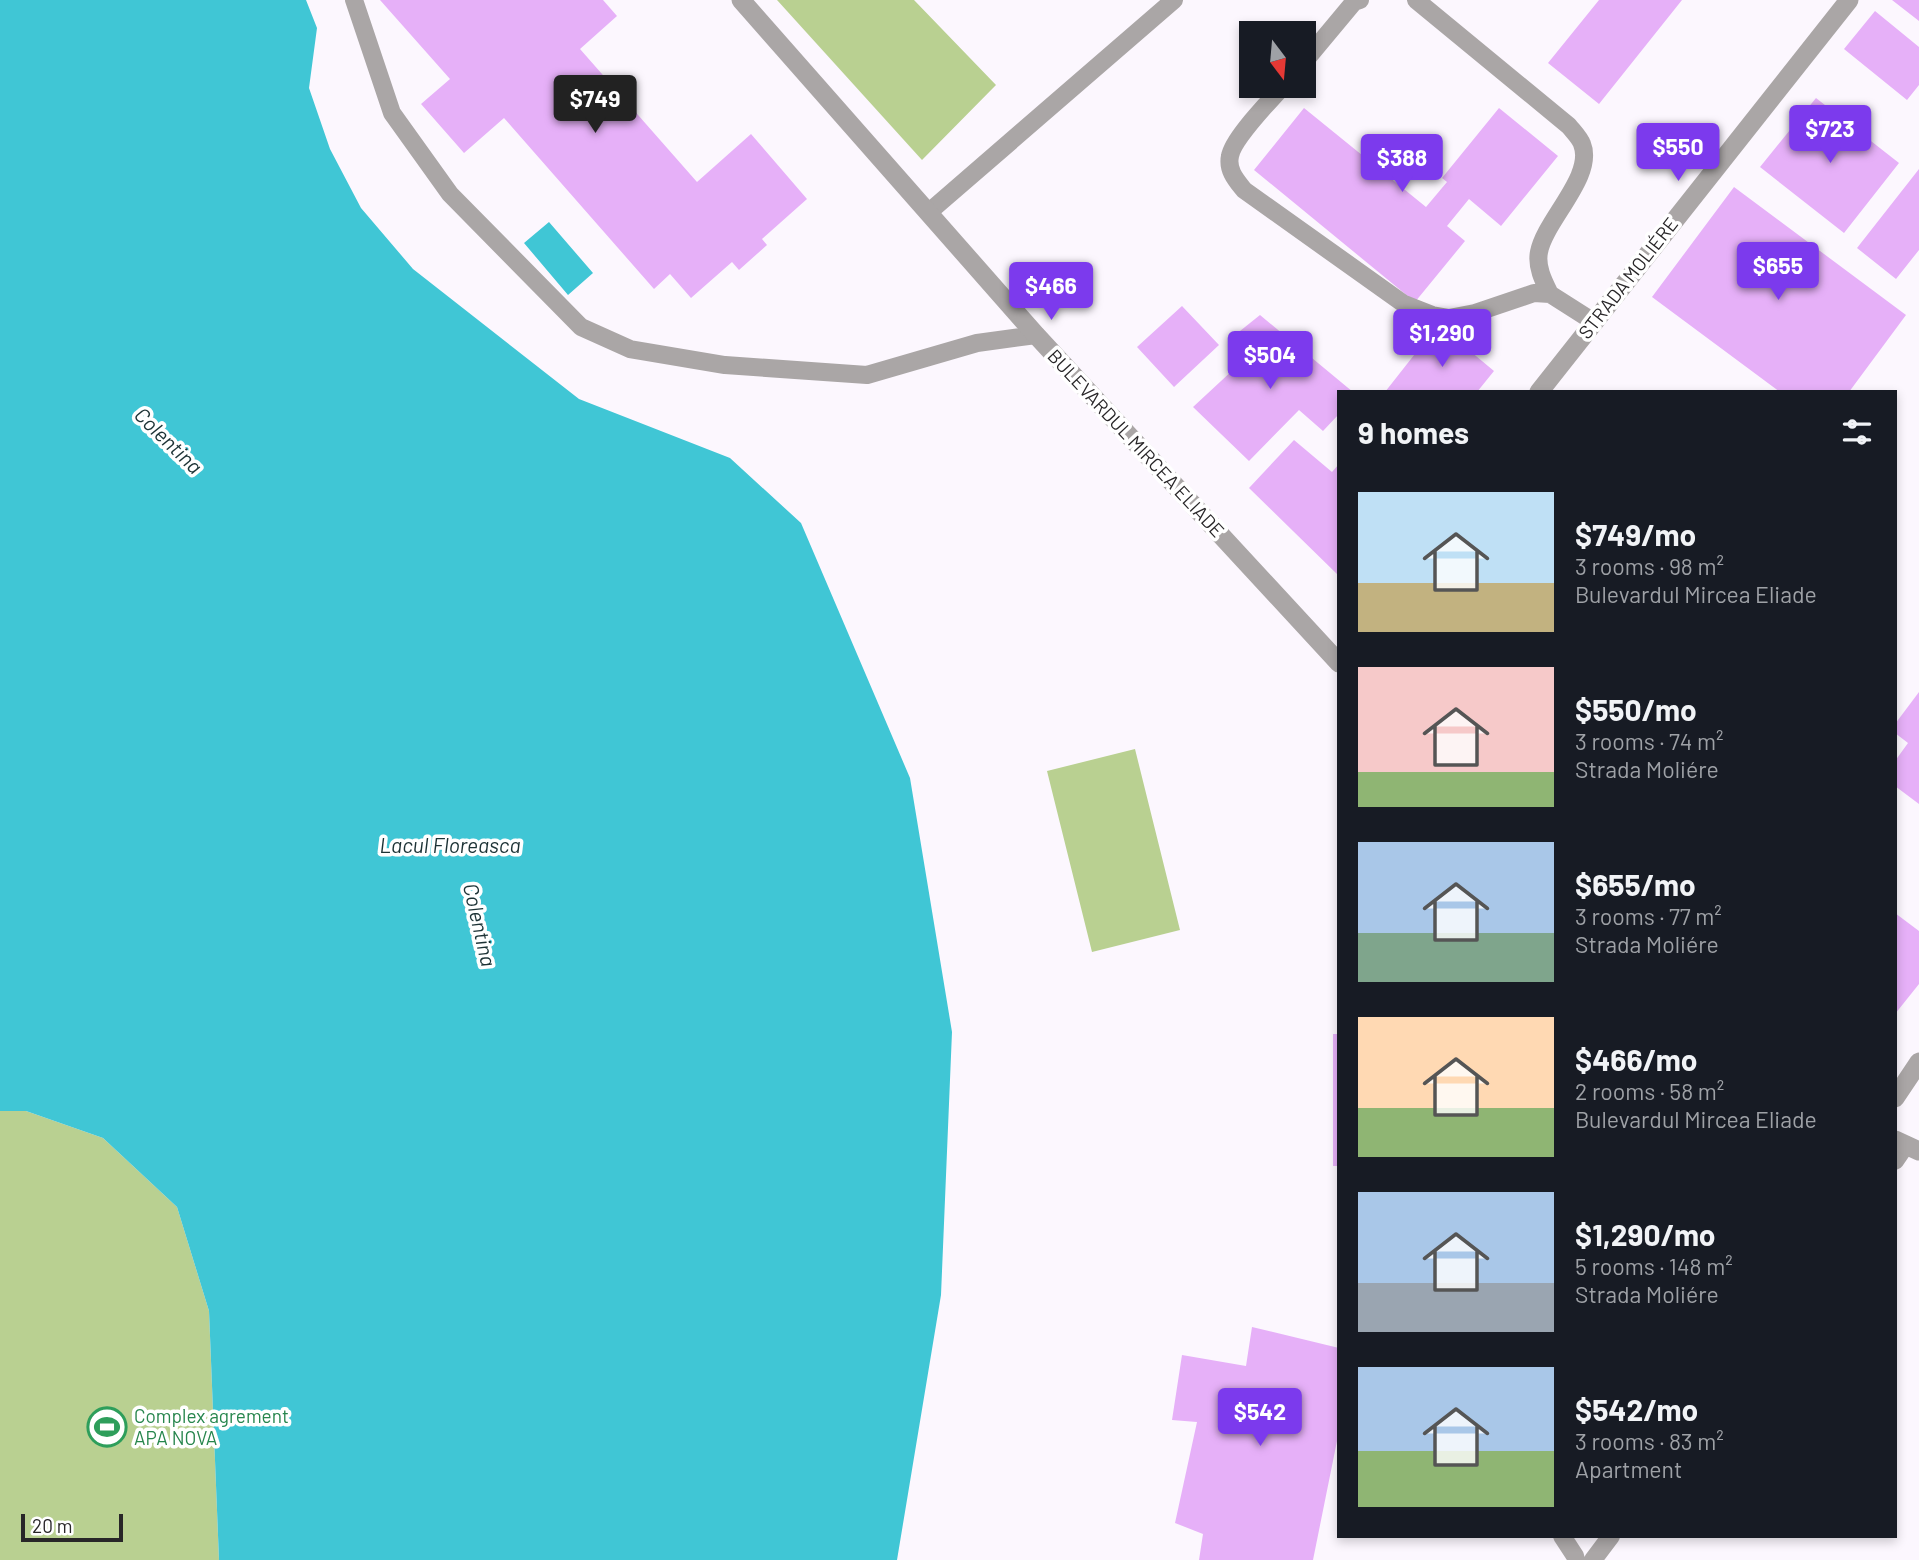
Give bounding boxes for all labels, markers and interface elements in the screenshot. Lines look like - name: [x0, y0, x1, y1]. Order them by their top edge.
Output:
- north arrow: [1239, 21, 1316, 98]
- map controls: [1239, 21, 1316, 98]
- pin: $749: [554, 76, 636, 135]
- text: $749: [570, 84, 620, 112]
- pin: $723: [1789, 106, 1871, 165]
- text: $723: [1805, 114, 1855, 142]
- pin: $550: [1637, 124, 1719, 183]
- text: $550: [1652, 132, 1704, 160]
- pin: $388: [1361, 134, 1443, 194]
- text: $388: [1377, 143, 1427, 171]
- street label: STRADA MOLIÉRE: [1573, 212, 1682, 343]
- pin: $655: [1737, 243, 1819, 302]
- text: $655: [1753, 251, 1803, 279]
- pin: $466: [1010, 262, 1092, 322]
- text: $466: [1025, 271, 1077, 299]
- pin: $1,290: [1385, 310, 1499, 369]
- text: $1,290: [1409, 318, 1475, 346]
- pin: $504: [1229, 332, 1311, 391]
- text: $504: [1244, 340, 1296, 368]
- street label: BULEVARDUL MIRCEA ELIADE: [1043, 344, 1230, 541]
- water label: Colentina: [130, 402, 208, 478]
- icon: filters: [1838, 413, 1876, 451]
- text: 9 homes: [1358, 414, 1469, 450]
- text: $749/mo: [1575, 516, 1696, 552]
- icon: home: [1414, 520, 1498, 604]
- text: 3 rooms · 98 m²: [1575, 552, 1724, 580]
- text: Bulevardul Mircea Eliade: [1575, 580, 1817, 608]
- text: $550/mo: [1575, 691, 1697, 727]
- icon: home: [1414, 695, 1498, 779]
- text: 3 rooms · 74 m²: [1575, 727, 1724, 755]
- text: Strada Moliére: [1575, 755, 1719, 783]
- water label: Lacul Floreasca: [379, 832, 521, 857]
- text: $655/mo: [1575, 866, 1696, 902]
- icon: home: [1414, 870, 1498, 954]
- water label: Colentina: [459, 881, 502, 969]
- text: 3 rooms · 77 m²: [1575, 902, 1722, 930]
- text: Strada Moliére: [1575, 930, 1719, 958]
- text: $466/mo: [1575, 1041, 1698, 1077]
- icon: home: [1414, 1045, 1498, 1129]
- text: 2 rooms · 58 m²: [1575, 1077, 1724, 1105]
- text: Bulevardul Mircea Eliade: [1575, 1105, 1817, 1133]
- text: $1,290/mo: [1575, 1216, 1716, 1252]
- icon: home: [1414, 1220, 1498, 1304]
- text: 5 rooms · 148 m²: [1575, 1252, 1733, 1280]
- text: Strada Moliére: [1575, 1280, 1719, 1308]
- pin: $542: [1219, 1388, 1301, 1448]
- text: $542/mo: [1575, 1391, 1698, 1427]
- icon: home: [1414, 1395, 1498, 1479]
- text: $542: [1234, 1397, 1286, 1425]
- place label: Complex agrement APA NOVA: [134, 1404, 289, 1449]
- sports icon: Complex agrement APA NOVA: [86, 1406, 128, 1448]
- text: 3 rooms · 83 m²: [1575, 1427, 1724, 1455]
- text: Apartment: [1575, 1455, 1682, 1483]
- scale bar: [21, 1511, 122, 1543]
- text: 20 m: [32, 1514, 72, 1537]

